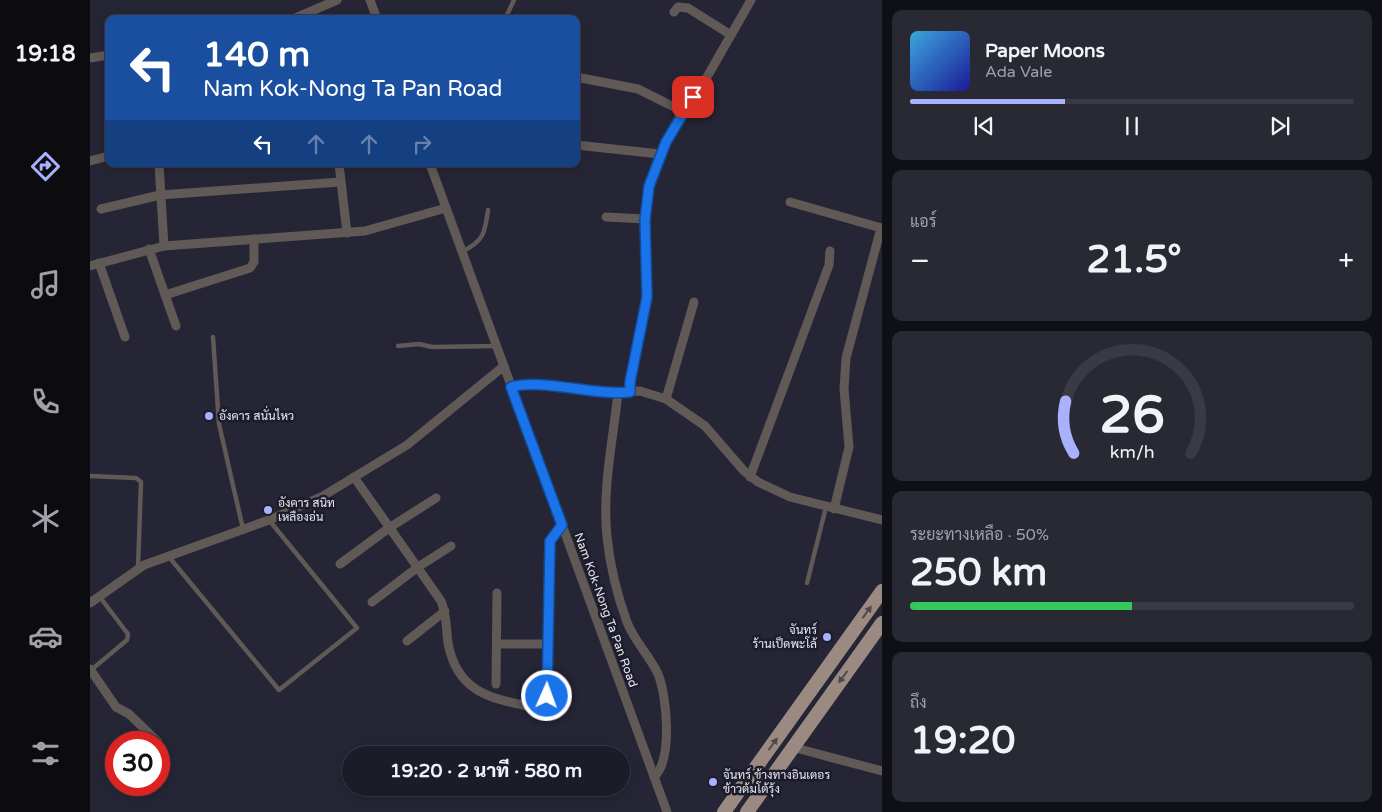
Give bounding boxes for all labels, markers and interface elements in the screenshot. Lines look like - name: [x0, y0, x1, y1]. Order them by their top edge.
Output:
- text: 140 m: [203, 34, 310, 76]
- icon: left: [120, 35, 185, 100]
- text: Paper Moons: [985, 40, 1105, 62]
- text: 19:18: [15, 41, 75, 67]
- text: Ada Vale: [985, 62, 1052, 82]
- text: Nam Kok-Nong Ta Pan Road: [203, 76, 502, 102]
- pin: [672, 76, 714, 118]
- icon: arrive: [679, 83, 707, 111]
- icon: previous: [970, 112, 998, 140]
- icon: pause: [1118, 112, 1146, 140]
- icon: next: [1266, 112, 1294, 140]
- icon: left: [249, 130, 277, 158]
- icon: ahead: [302, 130, 330, 158]
- icon: ahead: [355, 130, 383, 158]
- icon: right: [408, 130, 436, 158]
- icon: directions: [28, 149, 63, 184]
- text: แอร์: [910, 212, 936, 232]
- text: 21.5°: [1087, 237, 1182, 283]
- text: −: [910, 244, 930, 278]
- text: +: [1338, 244, 1354, 278]
- icon: music: [28, 267, 63, 302]
- icon: phone: [28, 384, 63, 419]
- text: 26: [1099, 384, 1165, 447]
- place label: อังคาร สนั่นไหว: [219, 405, 294, 423]
- marker: อังคาร สนั่นไหว: [203, 410, 215, 422]
- text: km/h: [1110, 442, 1154, 463]
- place label: อังคาร สนิท เหลืองอ่น: [278, 496, 335, 524]
- icon: climate: [28, 501, 63, 536]
- marker: อังคาร สนิท เหลืองอ่น: [262, 504, 274, 516]
- text: ระยะทางเหลือ · 50%: [910, 525, 1049, 545]
- street label: Nam Kok-Nong Ta Pan Road: [571, 531, 641, 689]
- text: 250 km: [910, 550, 1047, 596]
- one-way arrow: [862, 605, 872, 619]
- icon: car: [28, 619, 63, 654]
- place label: จันทร์ ร้านเป็ดพะโล้: [752, 622, 818, 651]
- marker: จันทร์ ร้านเป็ดพะโล้: [821, 631, 833, 643]
- position arrow: [520, 669, 572, 721]
- one-way arrow: [838, 670, 848, 684]
- text: ถึง: [910, 693, 927, 713]
- text: 19:20: [910, 718, 1015, 764]
- speed limit sign: 30: [105, 731, 170, 796]
- icon: filters: [28, 736, 63, 771]
- one-way arrow: [768, 737, 778, 751]
- text: 19:20 · 2 นาที · 580 m: [390, 760, 582, 782]
- place label: จันทร์ ข้างทางอินเตอร ข้าวต้มโต้รุ้ง: [723, 767, 830, 798]
- marker: จันทร์ ข้างทางอินเตอร ข้าวต้มโต้รุ้ง: [707, 776, 719, 788]

